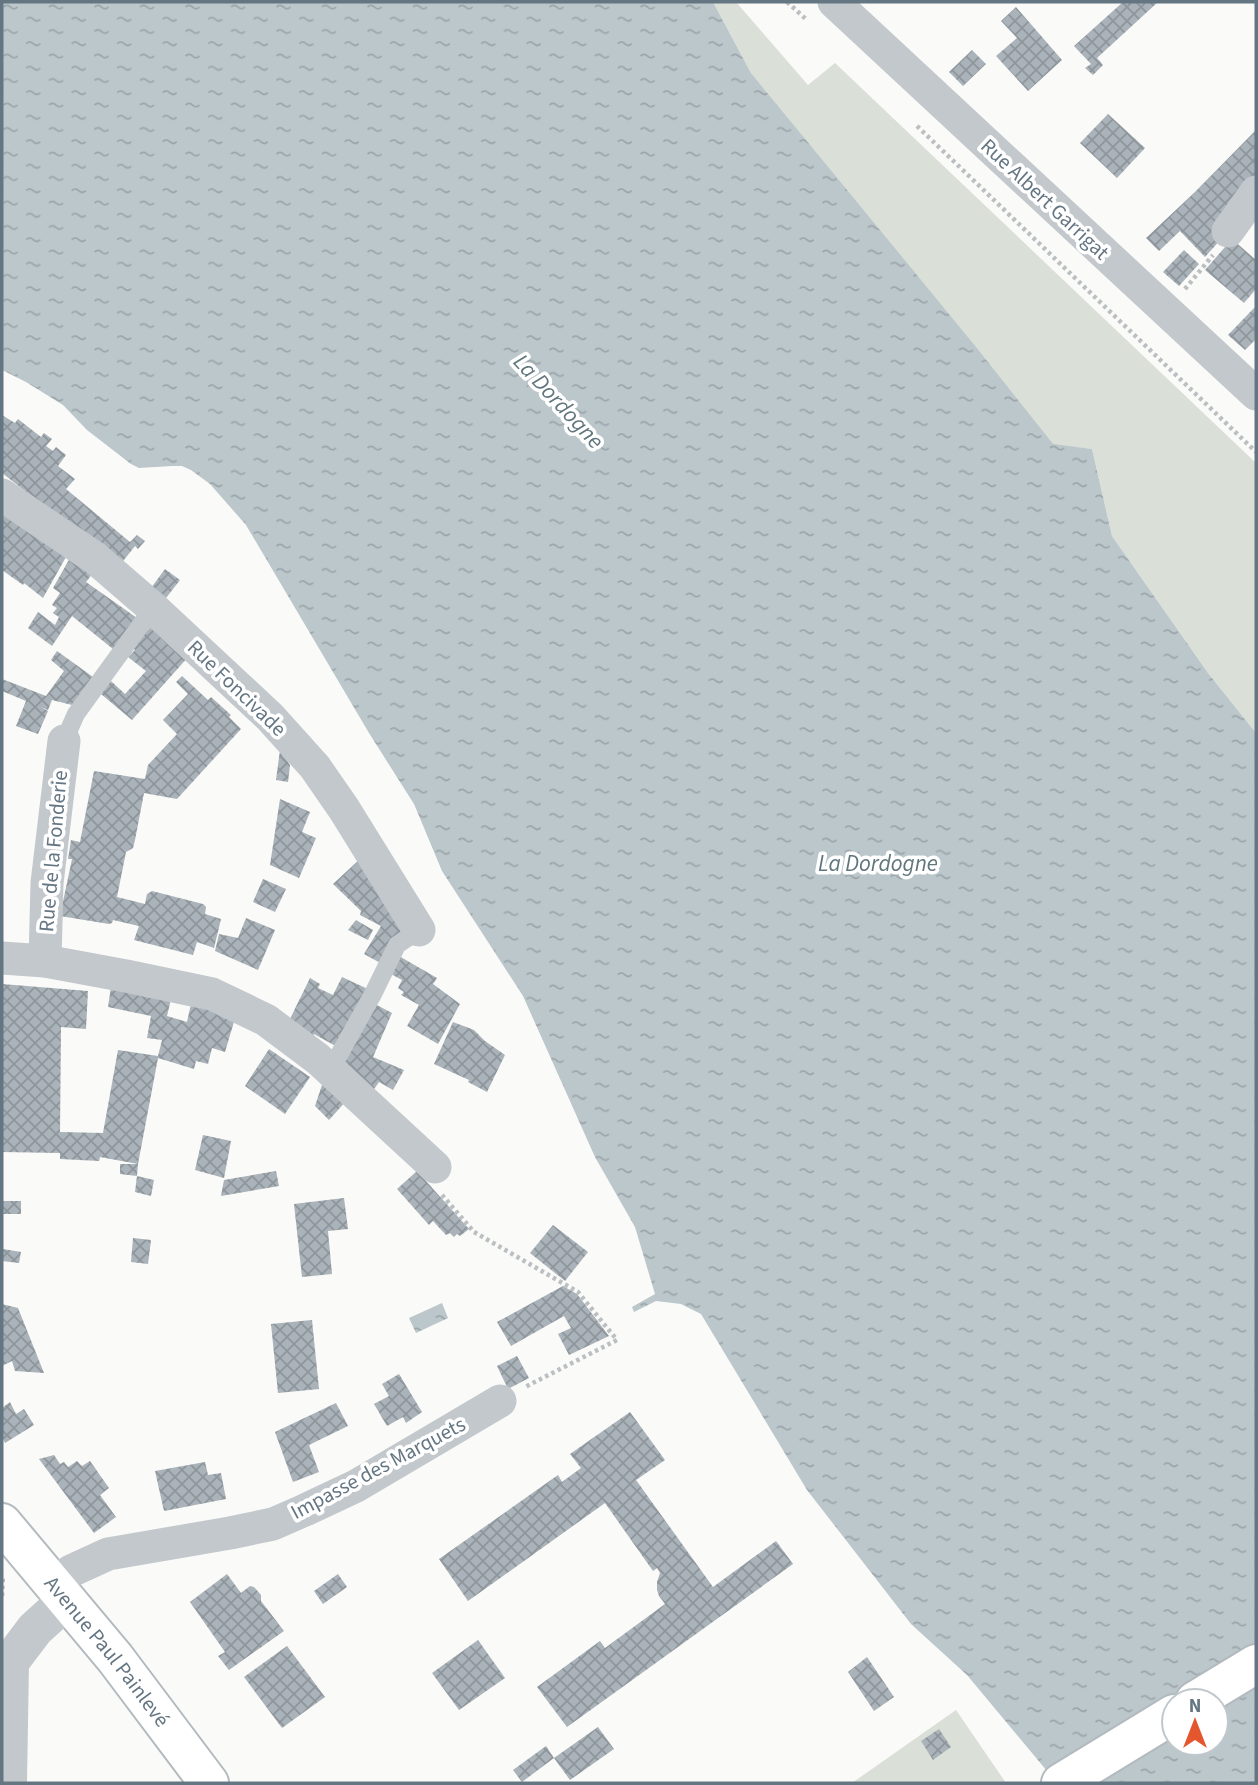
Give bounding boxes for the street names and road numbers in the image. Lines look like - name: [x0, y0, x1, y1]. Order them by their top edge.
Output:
- street label: Rue Albert Garrigat: [974, 131, 1116, 267]
- street label: Rue Foncivade: [181, 633, 293, 743]
- street label: Rue de la Fonderie: [31, 769, 75, 933]
- street label: Impasse des Marquets: [285, 1409, 471, 1527]
- street label: Avenue Paul Painlevé: [37, 1569, 177, 1733]

